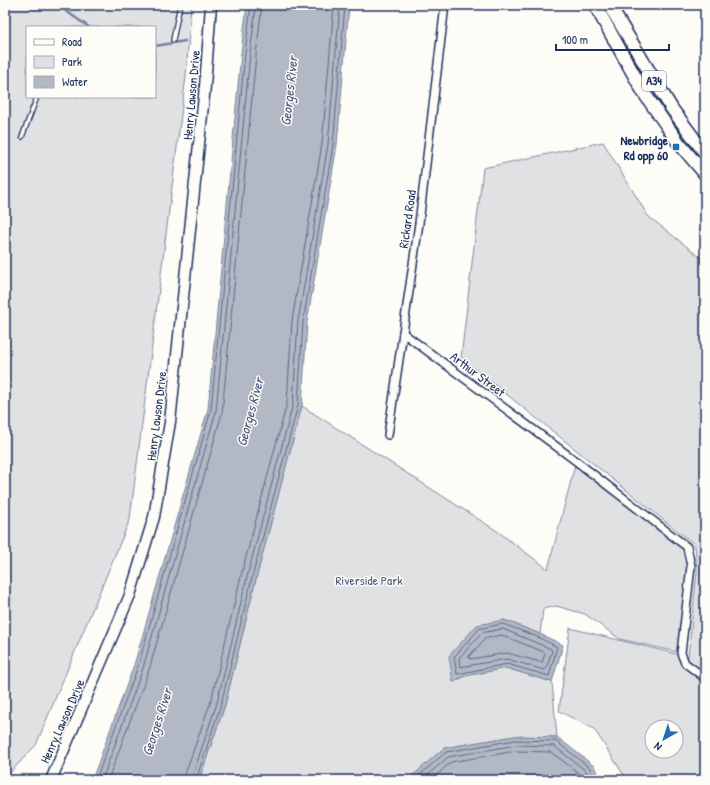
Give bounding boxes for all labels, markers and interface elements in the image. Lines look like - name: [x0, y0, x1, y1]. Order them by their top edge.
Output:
- legend: [26, 26, 156, 98]
- scale bar: [556, 26, 669, 52]
- text: 100 m: [562, 31, 588, 48]
- text: Road: [62, 33, 82, 50]
- street label: Henry Lawson Drive: [178, 49, 204, 141]
- text: Park: [62, 53, 82, 70]
- water label: Georges River: [275, 54, 303, 127]
- road number: A34: [642, 71, 666, 91]
- text: Water: [62, 73, 88, 90]
- place label: Newbridge Rd opp 60: [621, 131, 669, 165]
- marker: Newbridge Rd opp 60: [671, 142, 681, 152]
- street label: Rickard Road: [394, 189, 420, 249]
- street label: Arthur Street: [447, 347, 510, 401]
- street label: Henry Lawson Drive: [142, 370, 170, 462]
- water label: Georges River: [231, 374, 269, 448]
- park label: Riverside Park: [335, 571, 403, 589]
- street label: Henry Lawson Drive: [35, 676, 89, 766]
- water label: Georges River: [137, 684, 178, 758]
- north arrow: [644, 719, 684, 759]
- text: N: [651, 739, 664, 754]

